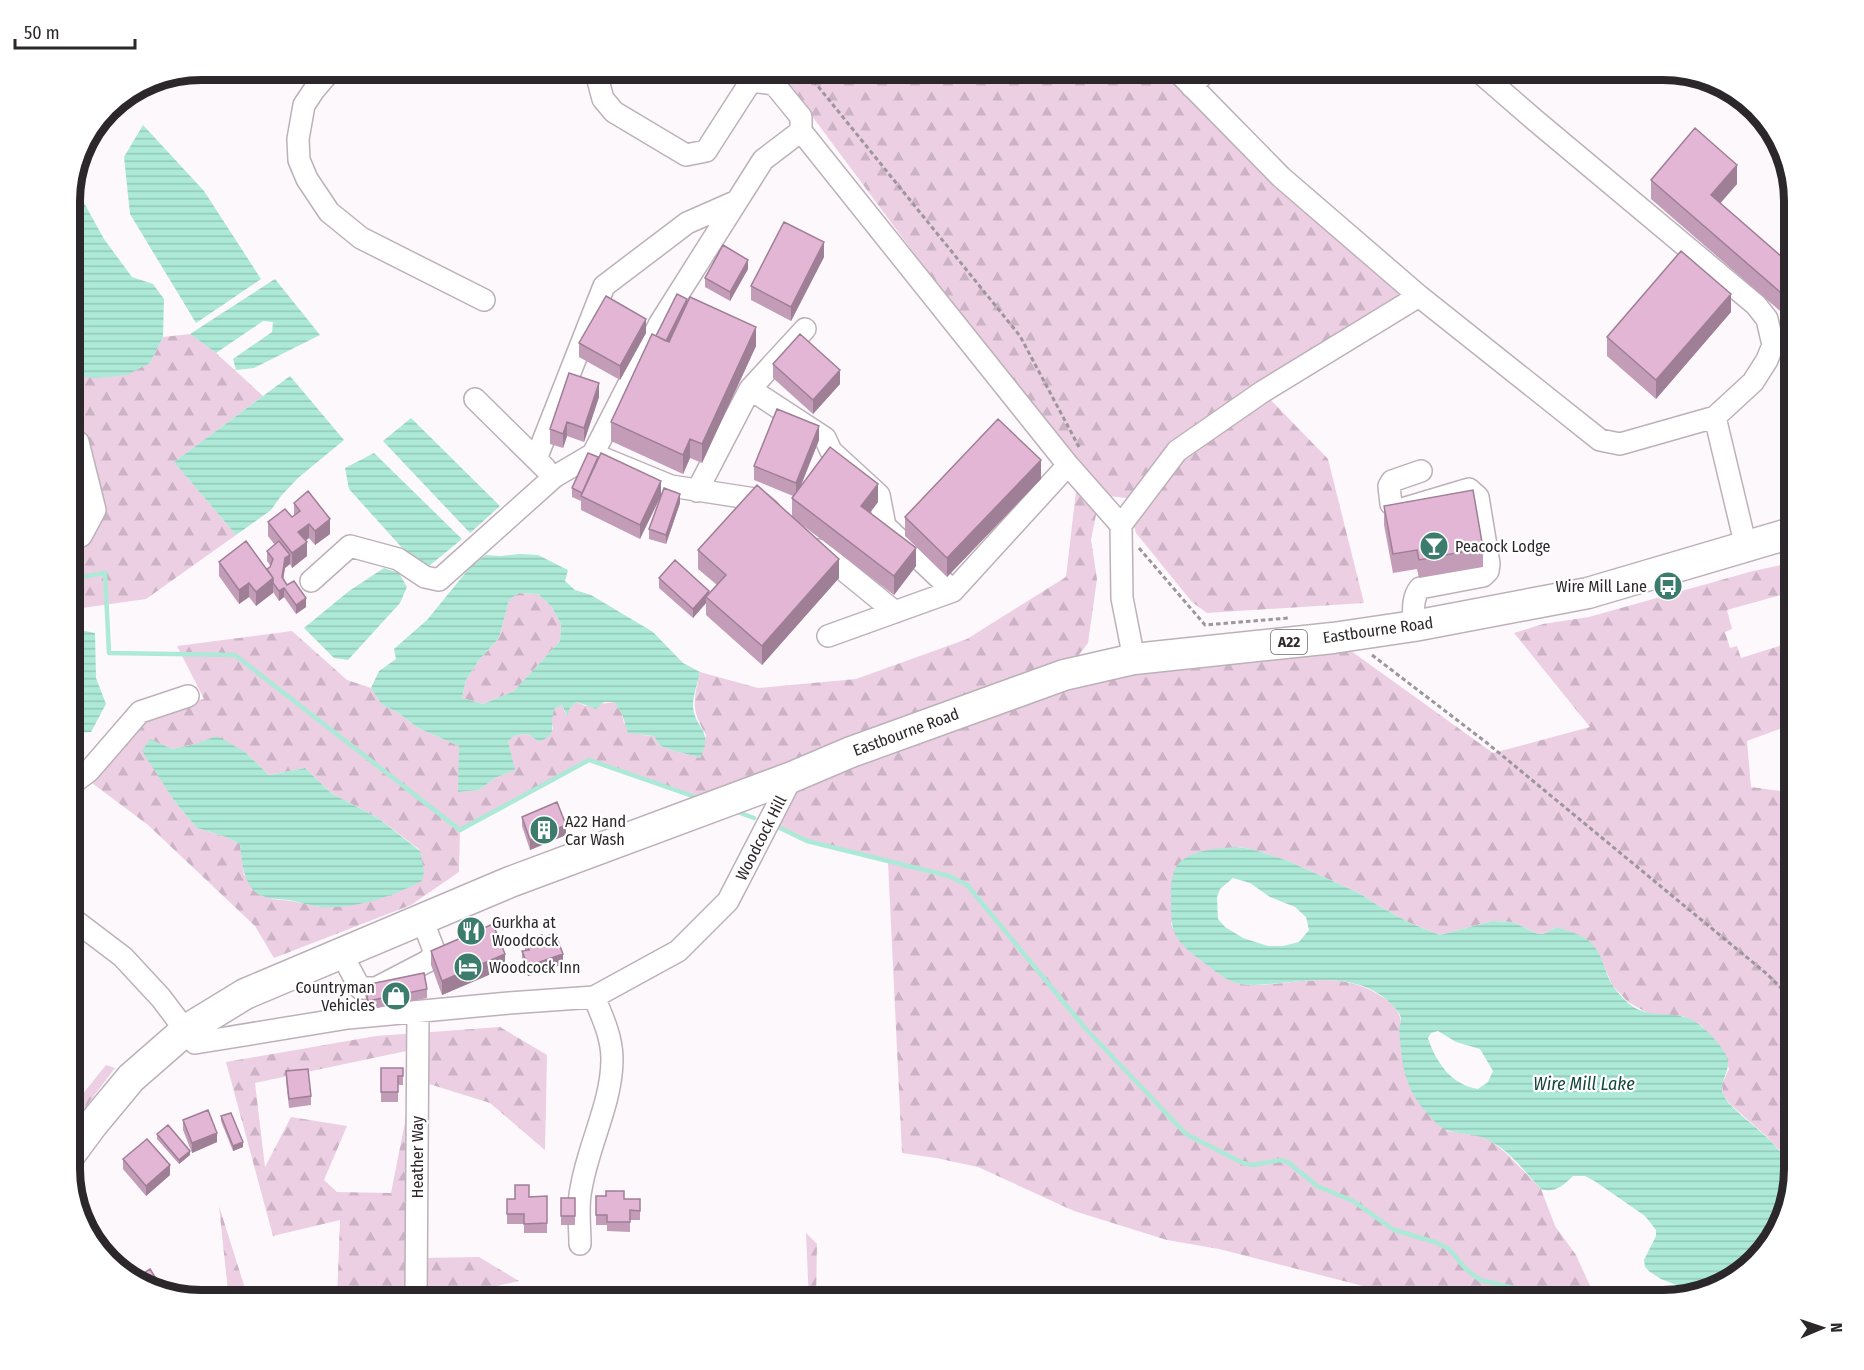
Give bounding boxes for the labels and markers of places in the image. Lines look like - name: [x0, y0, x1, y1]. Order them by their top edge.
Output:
- bar icon: Peacock Lodge: [1418, 530, 1450, 562]
- place label: Peacock Lodge: [1455, 537, 1551, 556]
- bus stop icon: Wire Mill Lane: [1652, 570, 1684, 602]
- place label: Wire Mill Lane: [1555, 577, 1647, 596]
- place label: A22 Hand Car Wash: [565, 812, 626, 849]
- building icon: A22 Hand Car Wash: [528, 814, 560, 846]
- place label: Gurkha at Woodcock: [492, 913, 559, 950]
- restaurant icon: Gurkha at Woodcock: [455, 915, 487, 947]
- hotel icon: Woodcock Inn: [452, 951, 484, 983]
- place label: Woodcock Inn: [489, 958, 580, 977]
- place label: Countryman Vehicles: [295, 978, 375, 1015]
- shop icon: Countryman Vehicles: [380, 980, 412, 1012]

